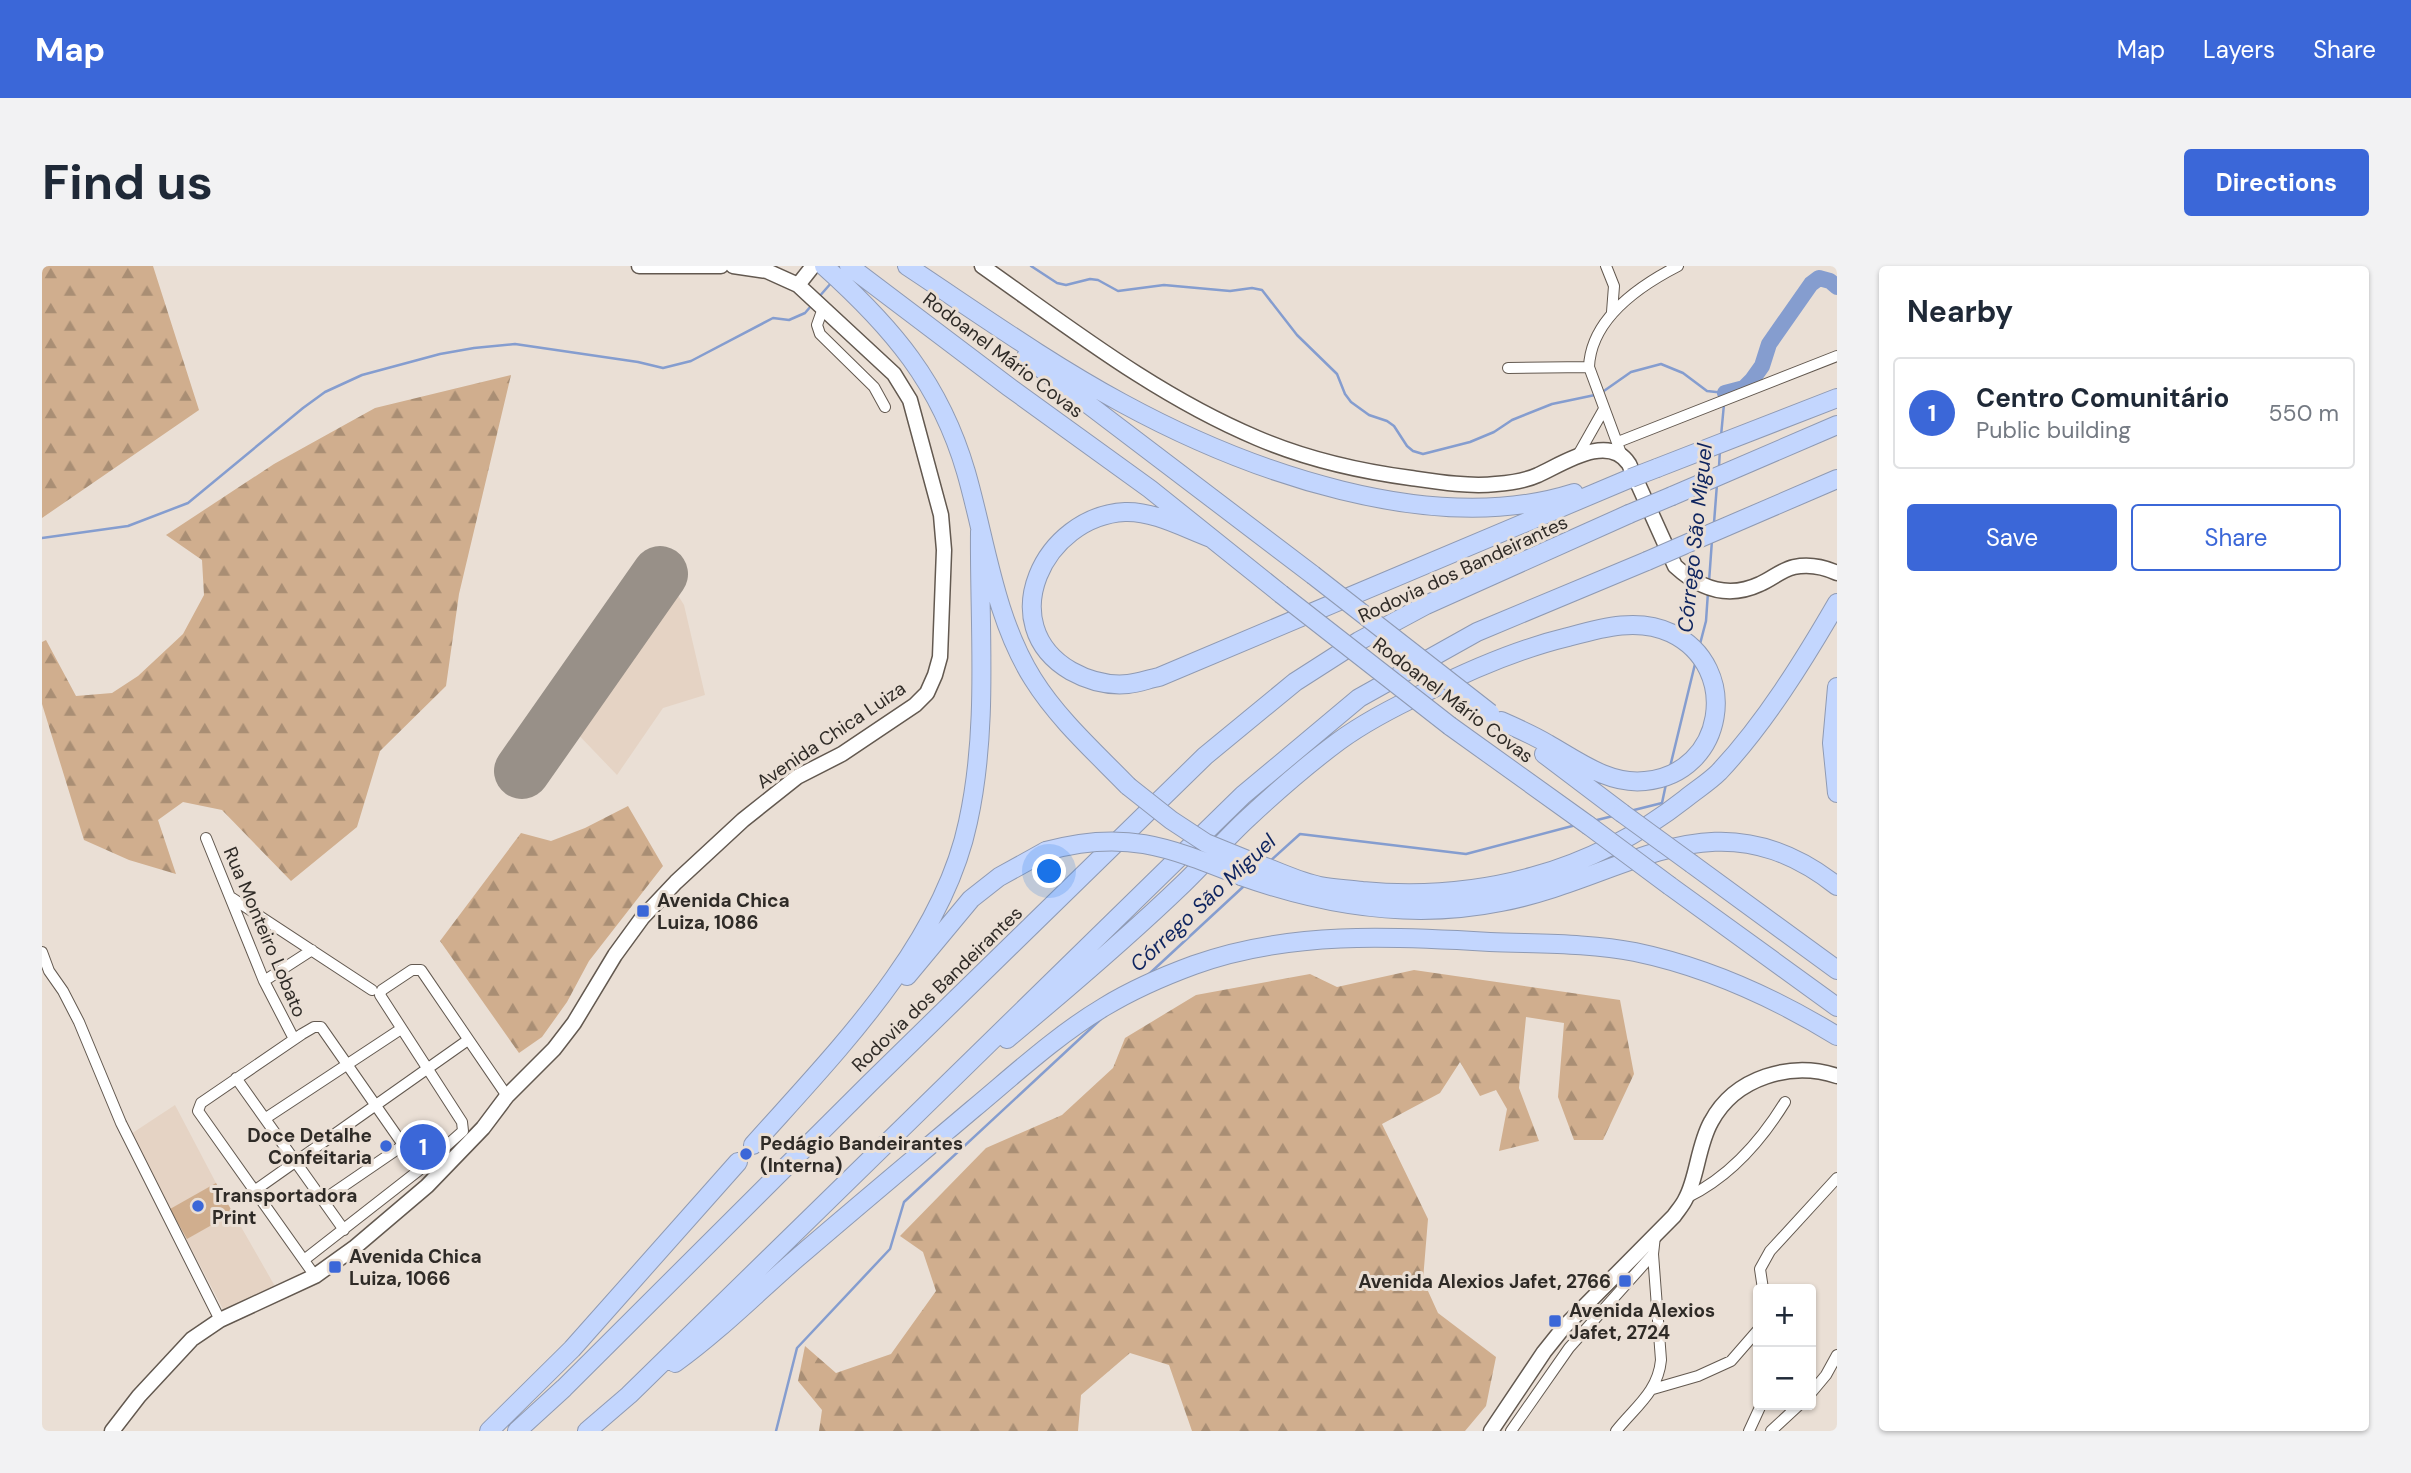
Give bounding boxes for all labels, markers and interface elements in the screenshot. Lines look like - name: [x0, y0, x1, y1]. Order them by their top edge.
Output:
- text: Map: [35, 28, 105, 71]
- text: Map: [2117, 34, 2165, 65]
- text: Layers: [2203, 34, 2275, 65]
- text: Share: [2313, 34, 2376, 65]
- button: Directions: [2184, 149, 2369, 216]
- text: Find us: [42, 150, 213, 214]
- street label: Rodoanel Mário Covas: [918, 286, 1088, 424]
- text: Nearby: [1907, 292, 2013, 331]
- text: Centro Comunitário: [1976, 381, 2229, 415]
- text: 1: [1928, 398, 1936, 428]
- text: 550 m: [2269, 398, 2339, 428]
- text: Public building: [1976, 415, 2131, 445]
- water label: Córrego São Miguel: [1671, 442, 1719, 634]
- button: Save: [1907, 504, 2117, 571]
- button: Share: [2131, 504, 2341, 571]
- street label: Rodovia dos Bandeirantes: [1354, 509, 1572, 629]
- street label: Rodoanel Mário Covas: [1368, 631, 1538, 769]
- street label: Avenida Chica Luiza: [752, 676, 910, 794]
- water label: Córrego São Miguel: [1124, 828, 1282, 978]
- street label: Rua Monteiro Lobato: [218, 843, 312, 1021]
- your location: [1032, 854, 1066, 888]
- place label: Avenida Chica Luiza, 1086: [657, 888, 790, 935]
- street label: Rodovia dos Bandeirantes: [846, 901, 1028, 1077]
- marker: Avenida Chica Luiza, 1086: [635, 903, 651, 919]
- pin: 1: [400, 1121, 446, 1173]
- place label: Doce Detalhe Confeitaria: [247, 1123, 372, 1170]
- place label: Pedágio Bandeirantes (Interna): [760, 1131, 963, 1178]
- marker: Doce Detalhe Confeitaria: [378, 1138, 394, 1154]
- marker: Pedágio Bandeirantes (Interna): [738, 1146, 754, 1162]
- place label: Transportadora Print: [212, 1183, 357, 1230]
- marker: Transportadora Print: [190, 1198, 206, 1214]
- place label: Avenida Chica Luiza, 1066: [349, 1244, 482, 1291]
- marker: Avenida Chica Luiza, 1066: [327, 1259, 343, 1275]
- place label: Avenida Alexios Jafet, 2766: [1358, 1269, 1611, 1294]
- marker: Avenida Alexios Jafet, 2766: [1617, 1273, 1633, 1289]
- map controls: [1753, 1284, 1816, 1410]
- button: +: [1753, 1284, 1816, 1347]
- place label: Avenida Alexios Jafet, 2724: [1569, 1298, 1715, 1345]
- marker: Avenida Alexios Jafet, 2724: [1547, 1313, 1563, 1329]
- button: −: [1753, 1347, 1816, 1410]

